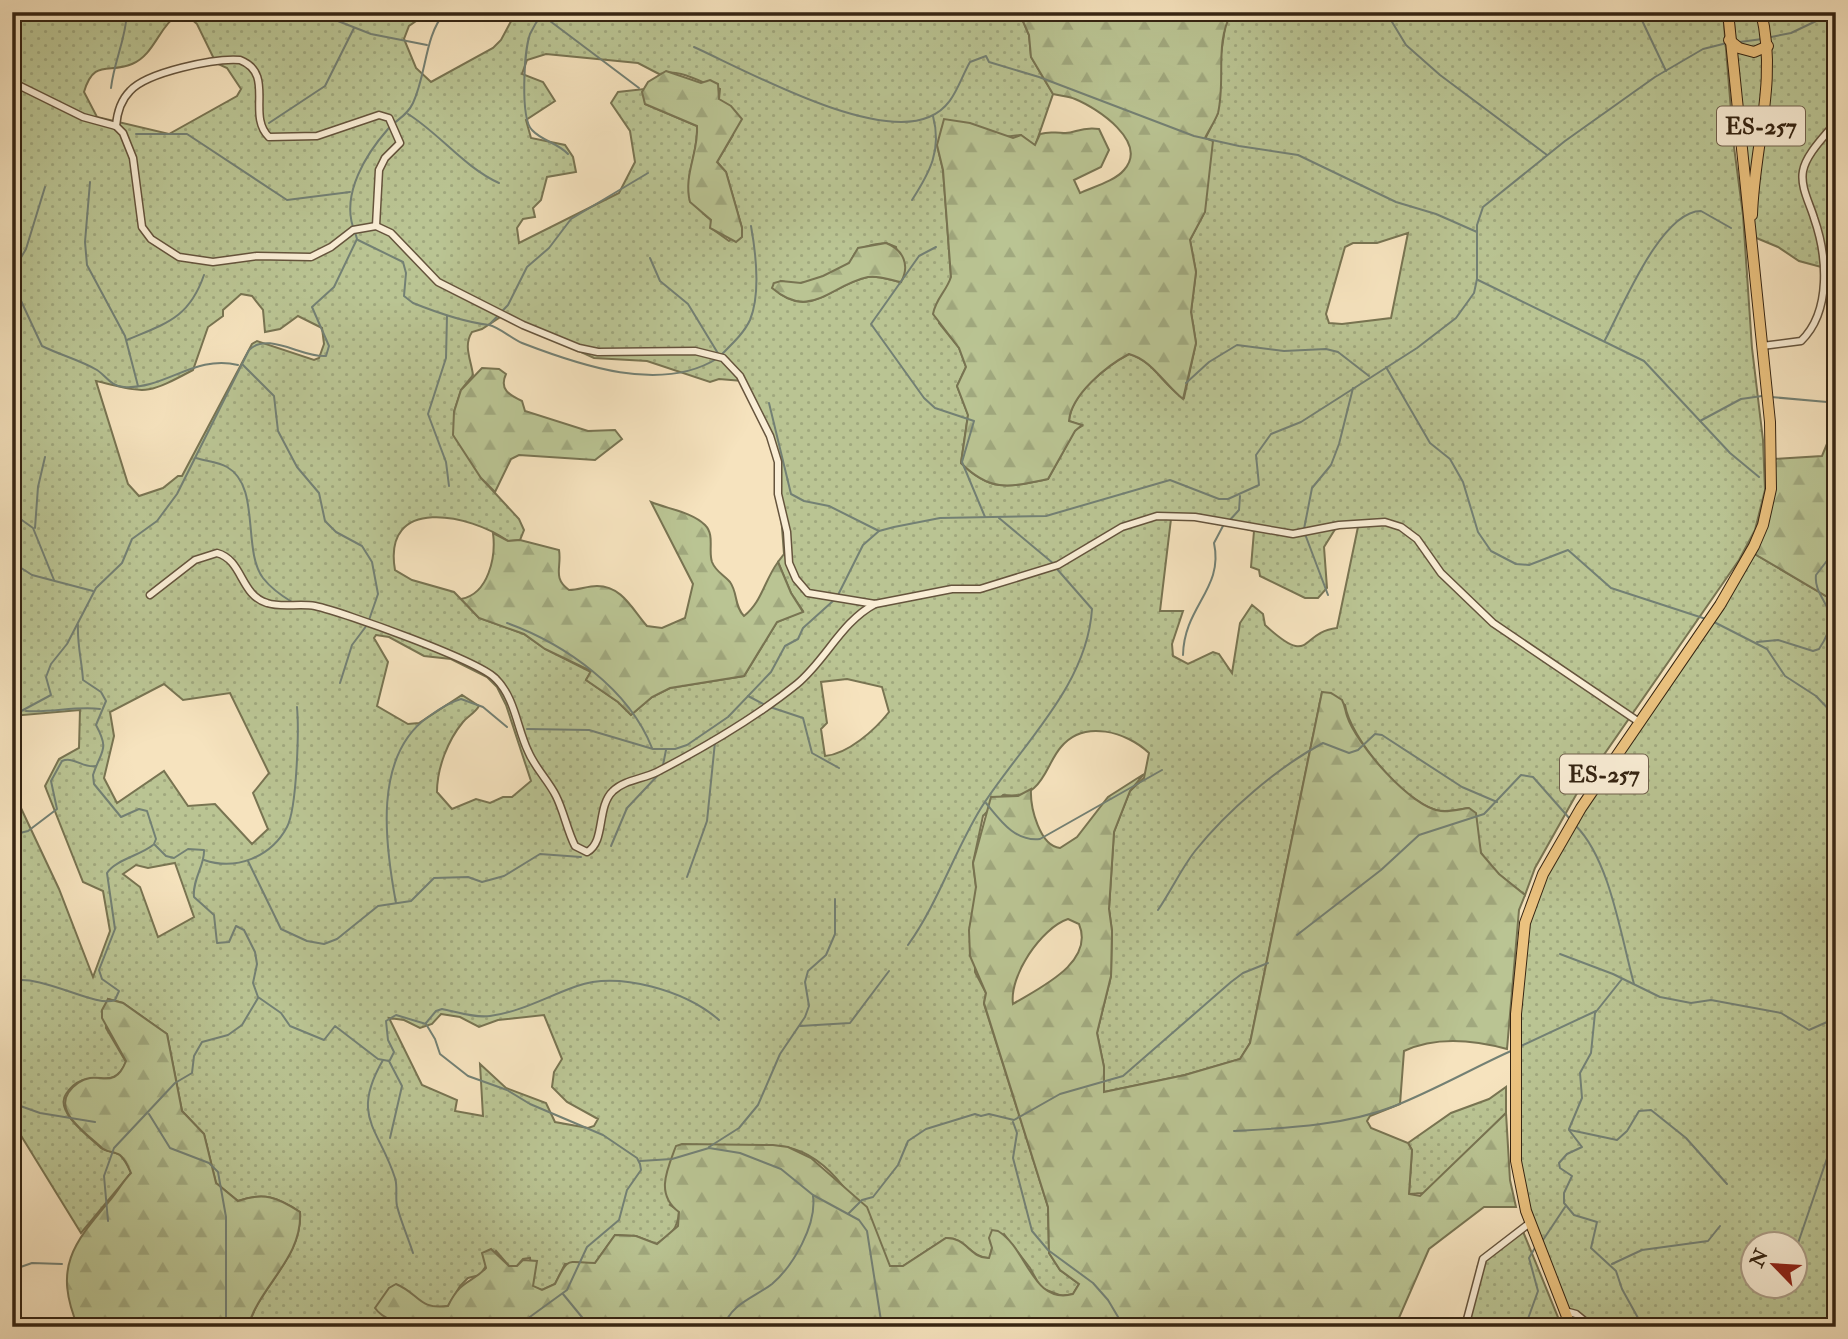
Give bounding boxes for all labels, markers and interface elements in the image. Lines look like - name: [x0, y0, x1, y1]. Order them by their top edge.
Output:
- road number: ES-257: [1717, 106, 1805, 146]
- road number: ES-257: [1560, 754, 1648, 794]
- north arrow: [1740, 1230, 1810, 1300]
- text: N: [1745, 1245, 1774, 1272]

